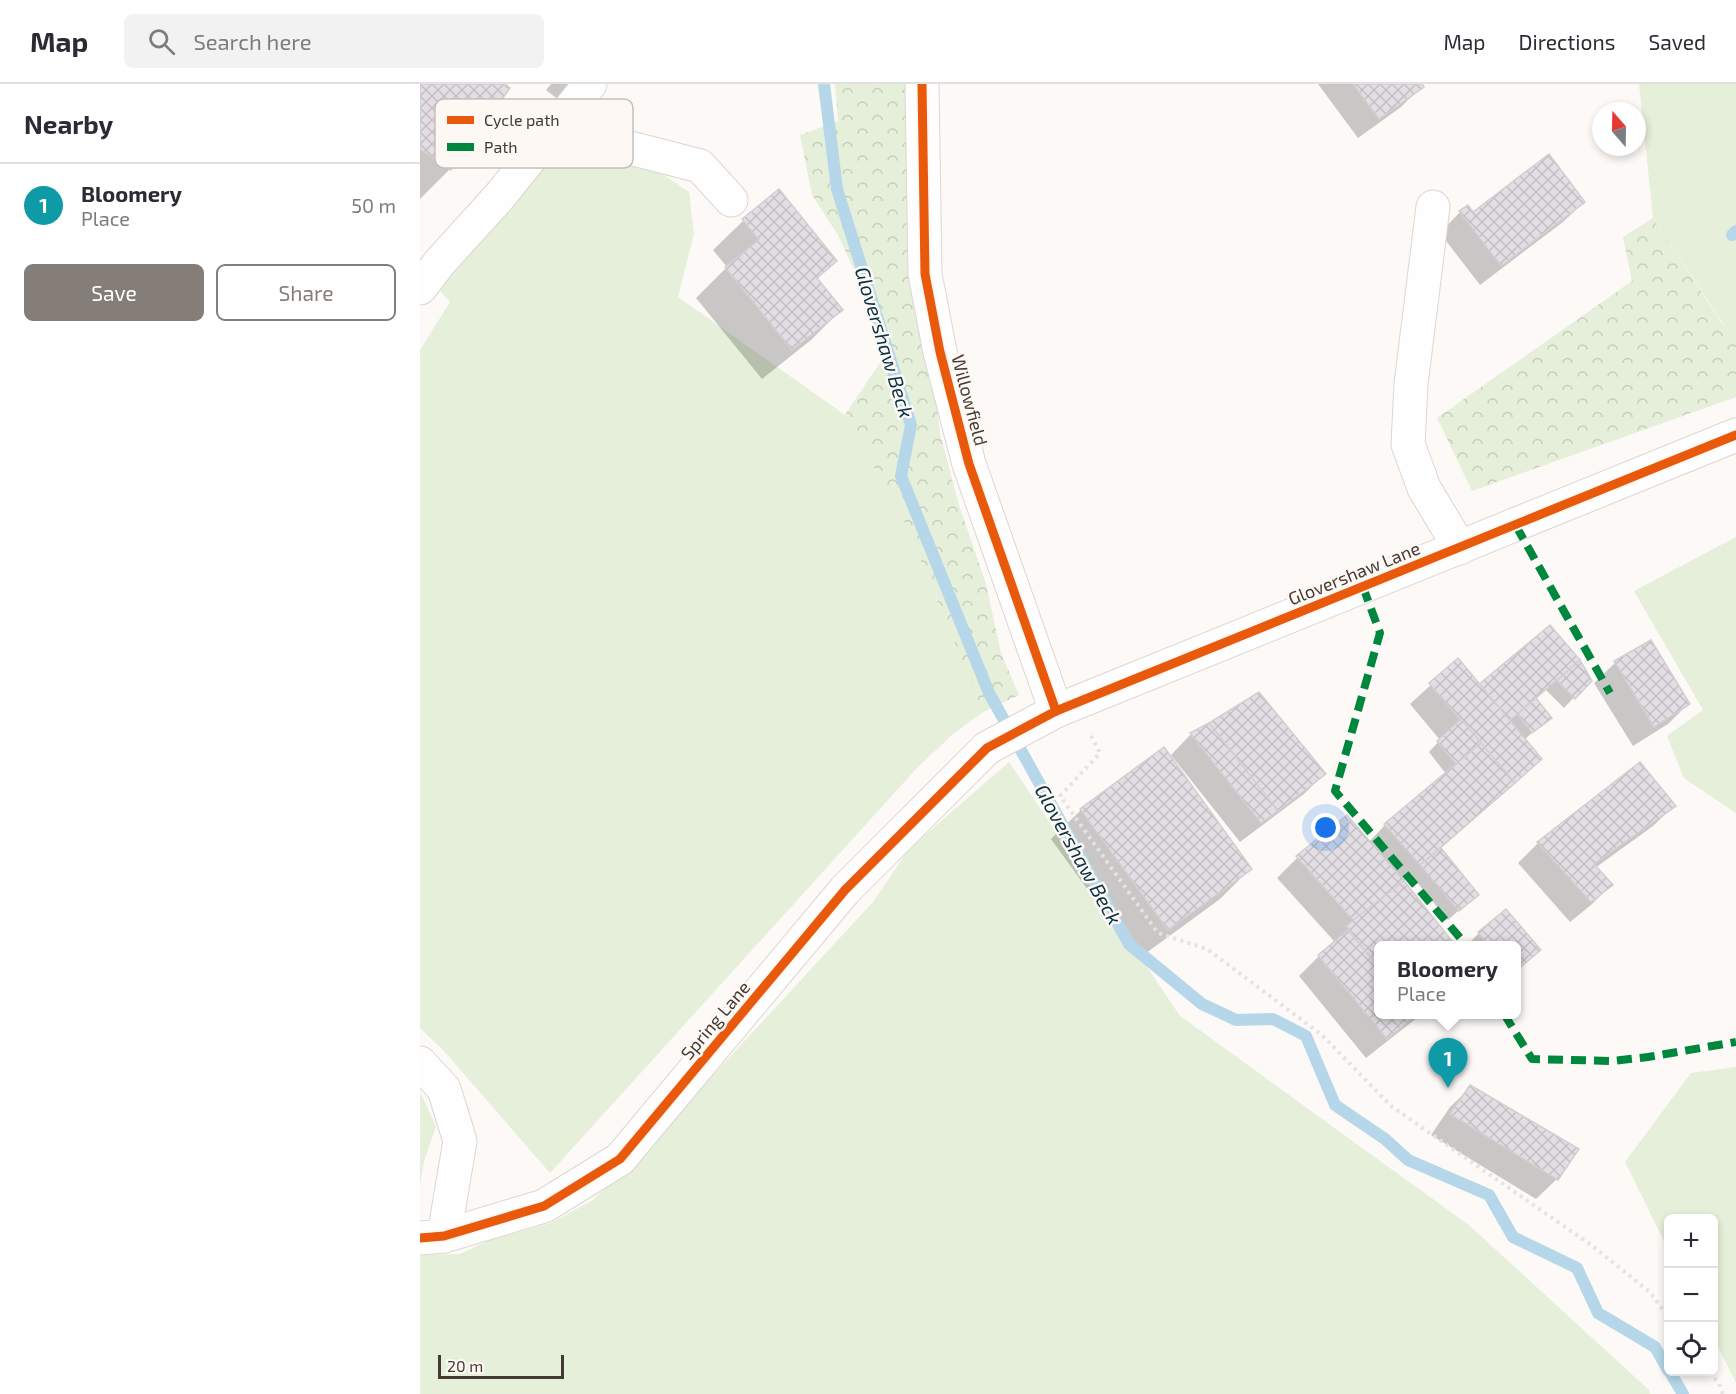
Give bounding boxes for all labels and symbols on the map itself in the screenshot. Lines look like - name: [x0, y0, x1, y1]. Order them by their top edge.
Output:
- legend: [435, 99, 633, 168]
- north arrow: [1592, 102, 1646, 156]
- text: Cycle path: [484, 110, 560, 129]
- text: Path: [484, 137, 518, 156]
- water label: Glovershaw Beck: [851, 264, 919, 420]
- street label: Willowfield: [947, 352, 993, 448]
- street label: Glovershaw Lane: [1285, 537, 1423, 609]
- water label: Glovershaw Beck: [1031, 780, 1127, 928]
- your location: [1311, 813, 1340, 842]
- street label: Spring Lane: [676, 976, 754, 1064]
- pin: 1: [1428, 1038, 1468, 1088]
- scale bar: [438, 1352, 564, 1380]

